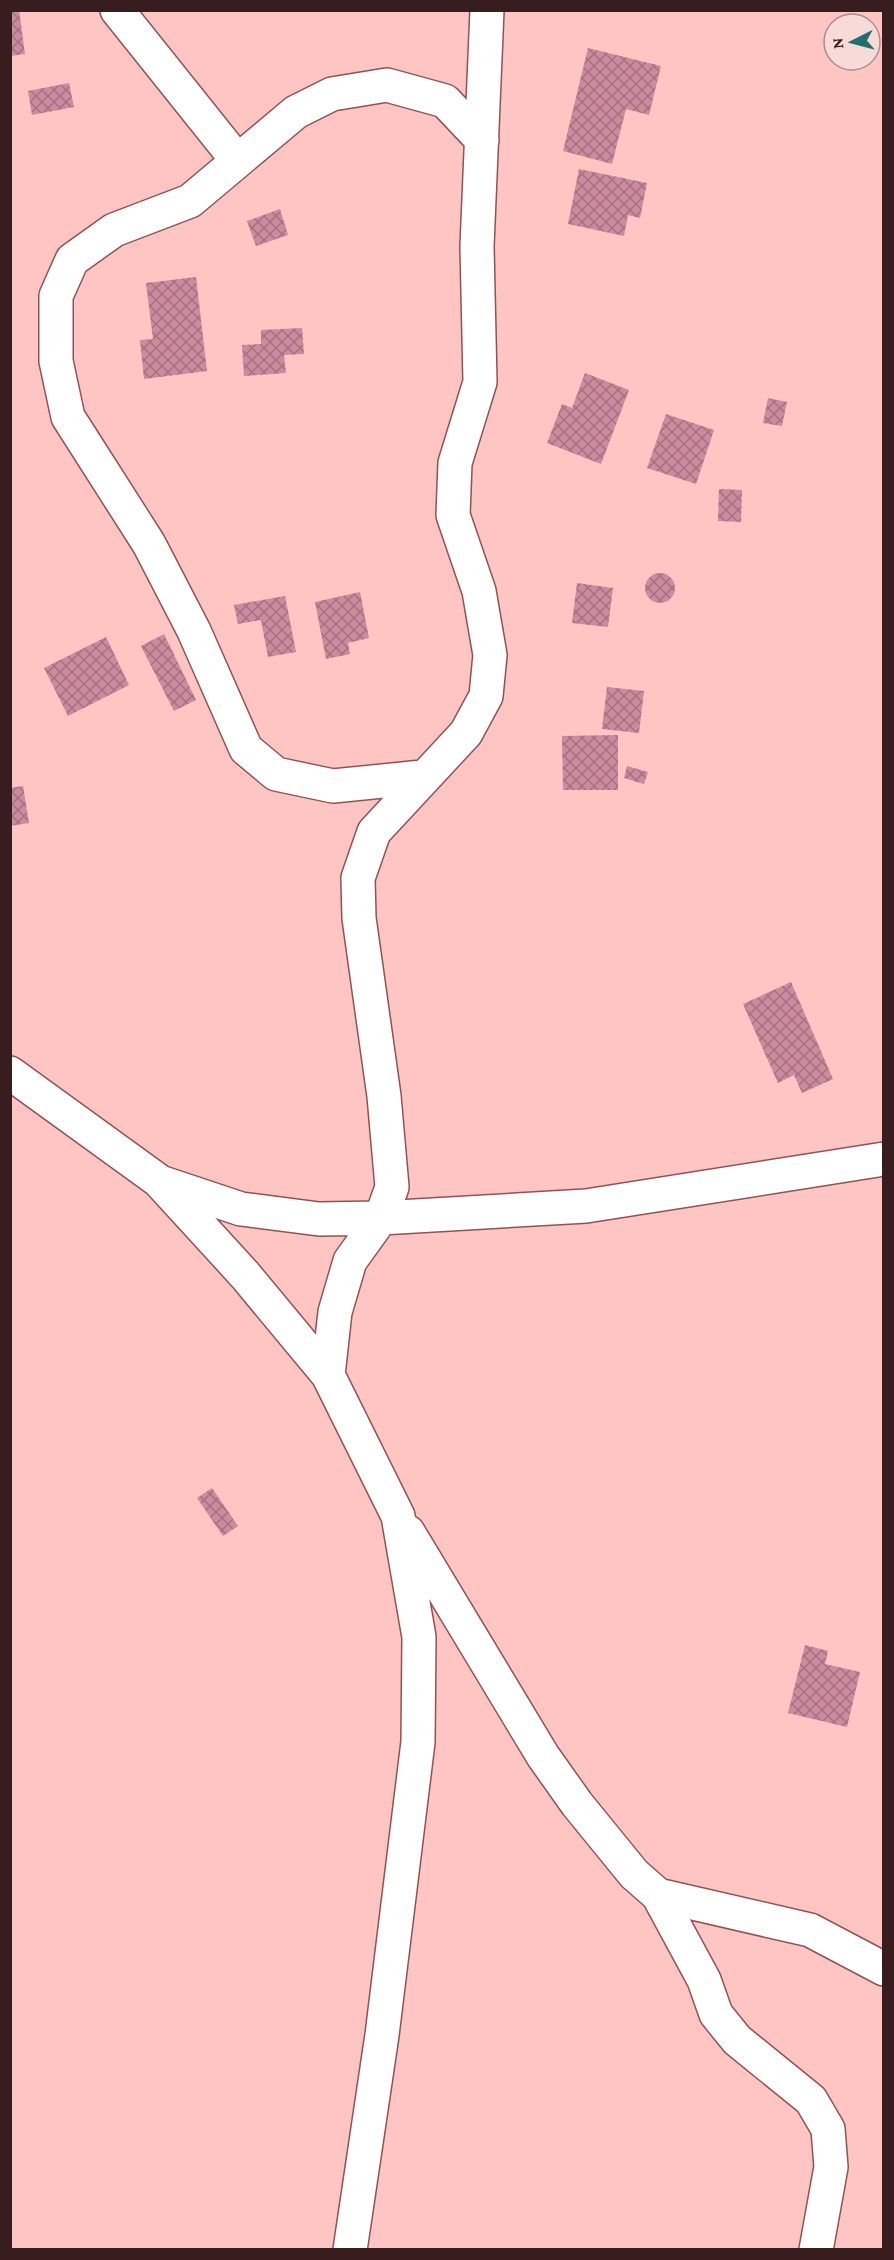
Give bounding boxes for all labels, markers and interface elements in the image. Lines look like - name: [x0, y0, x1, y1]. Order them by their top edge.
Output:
- north arrow: [822, 12, 882, 72]
- text: N: [829, 37, 847, 50]

